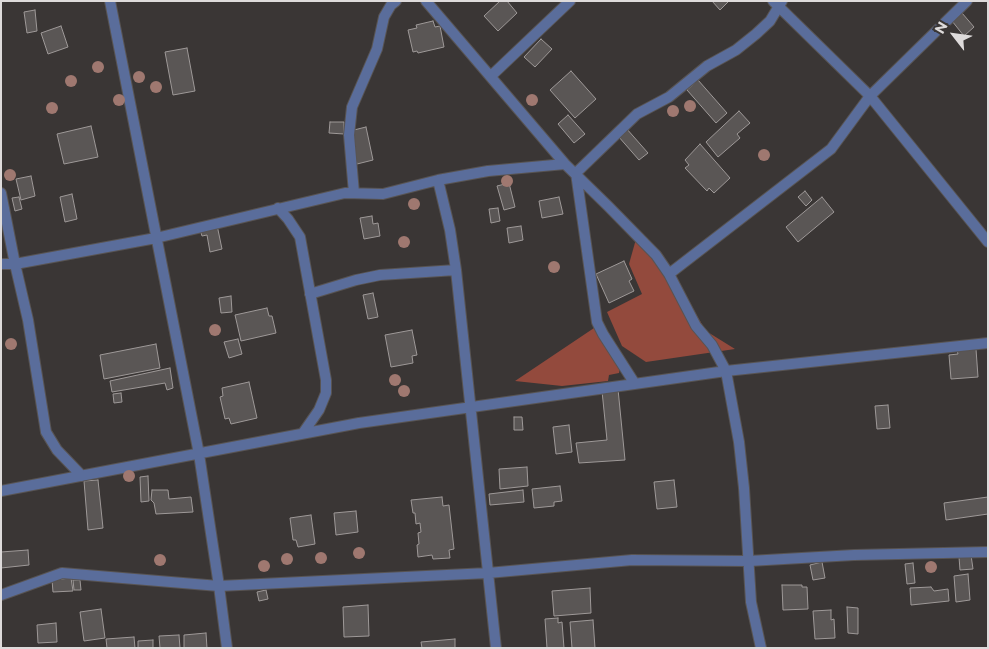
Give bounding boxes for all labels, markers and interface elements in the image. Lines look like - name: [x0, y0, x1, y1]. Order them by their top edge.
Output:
- north arrow: [929, 10, 979, 60]
- text: N: [930, 18, 952, 37]

